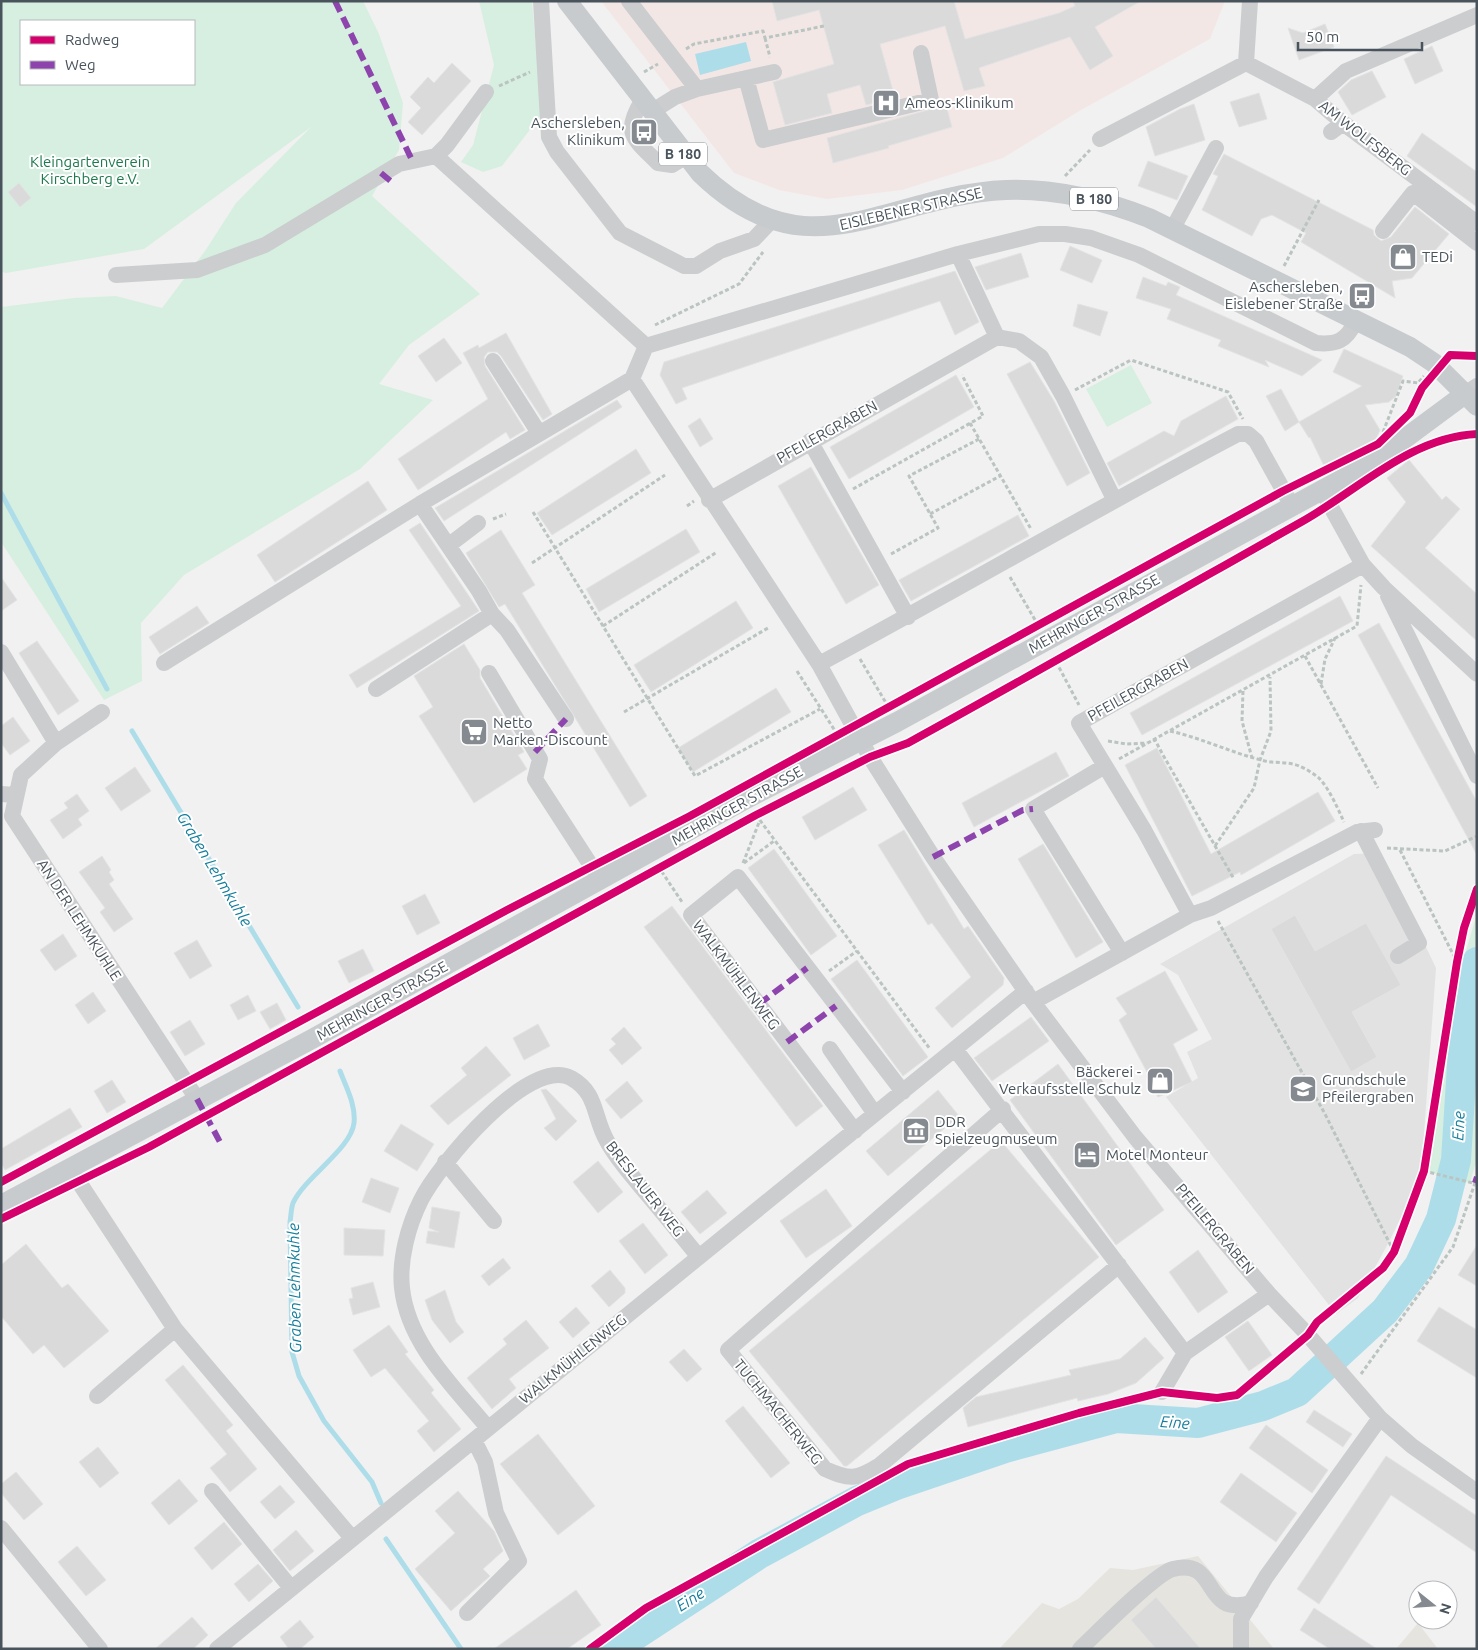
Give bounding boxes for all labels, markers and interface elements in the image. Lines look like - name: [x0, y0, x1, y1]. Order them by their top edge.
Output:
- legend: [20, 20, 195, 85]
- scale bar: [1298, 20, 1422, 52]
- text: 50 m: [1306, 28, 1339, 45]
- text: Radweg: [65, 31, 119, 48]
- text: Weg: [65, 56, 96, 73]
- hospital icon: Ameos-Klinikum: [871, 88, 901, 118]
- place label: Ameos-Klinikum: [905, 94, 1014, 111]
- street label: AM WOLFSBERG: [1316, 96, 1415, 179]
- place label: Aschersleben, Klinikum: [531, 114, 625, 148]
- bus stop icon: Aschersleben, Klinikum: [629, 117, 659, 147]
- road number: B 180: [659, 142, 707, 166]
- park label: Kleingartenverein Kirschberg e.V.: [30, 153, 150, 187]
- street label: EISLEBENER STRASSE: [838, 184, 984, 233]
- road number: B 180: [1070, 188, 1118, 210]
- shop icon: TEDi: [1388, 242, 1418, 272]
- place label: TEDi: [1422, 248, 1453, 265]
- place label: Aschersleben, Eislebener Straße: [1225, 278, 1343, 312]
- bus stop icon: Aschersleben, Eislebener Straße: [1347, 281, 1377, 311]
- street label: PFEILERGRABEN: [773, 397, 880, 466]
- street label: MEHRINGER STRASSE: [1025, 570, 1162, 657]
- street label: PFEILERGRABEN: [1084, 655, 1191, 724]
- place label: Netto Marken-Discount: [493, 714, 608, 748]
- supermarket icon: Netto Marken-Discount: [459, 717, 489, 747]
- street label: MEHRINGER STRASSE: [668, 762, 805, 849]
- water label: Graben Lehmkuhle: [174, 809, 256, 929]
- street label: AN DER LEHMKUHLE: [34, 856, 125, 984]
- street label: WALKMÜHLENWEG: [690, 917, 783, 1033]
- street label: MEHRINGER STRASSE: [313, 957, 450, 1044]
- place label: Bäckerei - Verkaufsstelle Schulz: [999, 1063, 1141, 1097]
- shop icon: Bäckerei - Verkaufsstelle Schulz: [1145, 1066, 1175, 1096]
- place label: Grundschule Pfeilergraben: [1322, 1071, 1414, 1105]
- school or university icon: Grundschule Pfeilergraben: [1288, 1074, 1318, 1104]
- water label: Eine: [1448, 1111, 1468, 1141]
- place label: DDR Spielzeugmuseum: [935, 1113, 1058, 1147]
- museum icon: DDR Spielzeugmuseum: [901, 1116, 931, 1146]
- street label: BRESLAUER WEG: [603, 1138, 688, 1240]
- hotel icon: Motel Monteur: [1072, 1140, 1102, 1170]
- place label: Motel Monteur: [1106, 1146, 1208, 1163]
- street label: PFEILERGRABEN: [1173, 1180, 1258, 1277]
- water label: Graben Lehmkuhle: [284, 1223, 304, 1353]
- street label: WALKMÜHLENWEG: [516, 1310, 630, 1407]
- street label: TUCHMACHERWEG: [731, 1356, 826, 1468]
- water label: Eine: [1160, 1412, 1190, 1432]
- north arrow: [1408, 1580, 1458, 1630]
- water label: Eine: [673, 1583, 707, 1615]
- text: N: [1436, 1601, 1455, 1616]

